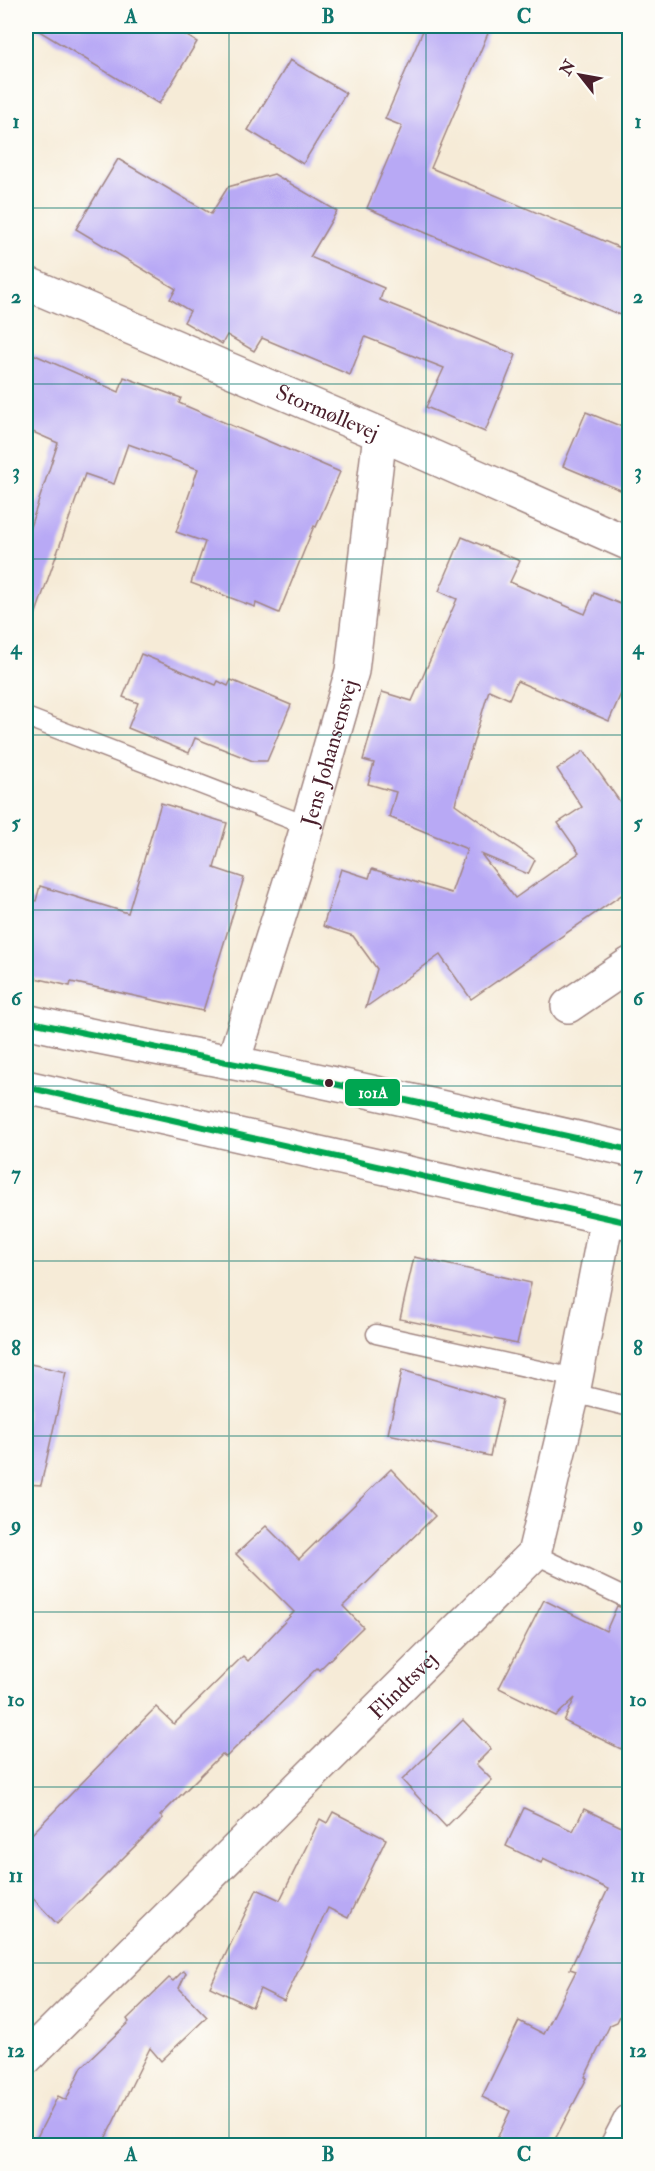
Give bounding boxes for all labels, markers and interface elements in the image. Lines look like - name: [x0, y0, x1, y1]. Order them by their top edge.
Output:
- text: A: [124, 4, 138, 29]
- text: B: [321, 4, 335, 29]
- text: C: [517, 4, 531, 29]
- north arrow: [550, 45, 610, 105]
- text: N: [555, 56, 581, 80]
- text: 1: [12, 109, 20, 134]
- text: 1: [634, 109, 642, 134]
- text: 2: [11, 284, 21, 309]
- text: 2: [633, 284, 643, 309]
- street label: Stormøllevej: [271, 378, 383, 447]
- text: 3: [12, 459, 20, 484]
- text: 3: [634, 459, 642, 484]
- text: 4: [10, 635, 23, 660]
- text: 4: [632, 635, 645, 660]
- street label: Jens Johansensvej: [295, 676, 364, 830]
- text: 5: [12, 810, 22, 835]
- text: 5: [634, 810, 644, 835]
- text: 6: [11, 986, 23, 1011]
- text: 6: [633, 986, 645, 1011]
- unlabelled marker: [323, 1077, 335, 1089]
- line badge: 101A: [344, 1078, 401, 1107]
- text: 101A: [358, 1083, 389, 1103]
- text: 7: [11, 1161, 21, 1186]
- text: 7: [633, 1161, 643, 1186]
- text: 8: [11, 1336, 21, 1361]
- text: 8: [633, 1336, 643, 1361]
- text: 9: [9, 1512, 21, 1537]
- text: 9: [631, 1512, 643, 1537]
- street label: Flindtsvej: [363, 1645, 443, 1726]
- text: 10: [7, 1687, 25, 1712]
- text: 10: [629, 1687, 647, 1712]
- text: 11: [9, 1863, 23, 1888]
- text: 11: [631, 1863, 645, 1888]
- text: 12: [7, 2038, 25, 2063]
- text: 12: [629, 2038, 647, 2063]
- text: A: [124, 2142, 138, 2167]
- text: B: [321, 2142, 335, 2167]
- text: C: [517, 2142, 531, 2167]

